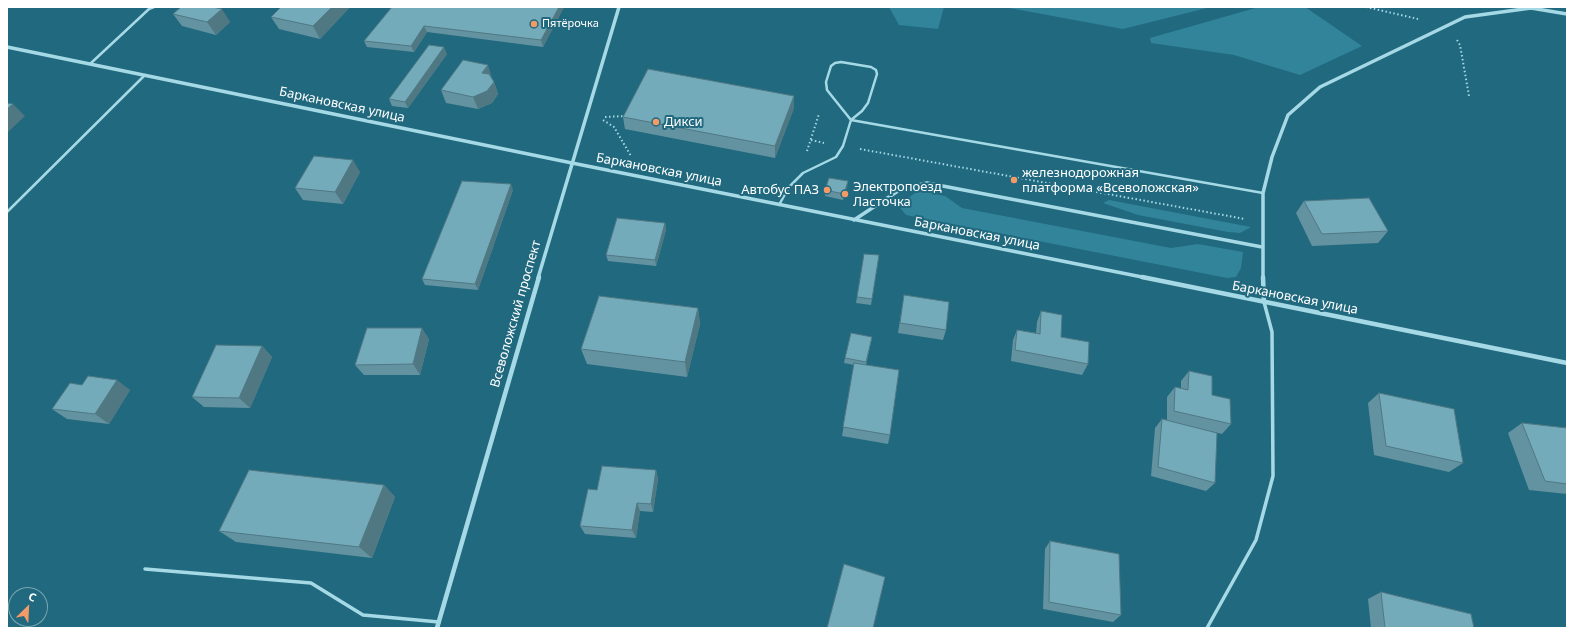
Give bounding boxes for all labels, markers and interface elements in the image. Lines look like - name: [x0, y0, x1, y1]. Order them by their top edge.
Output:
- place label: Пятёрочка: [542, 17, 599, 31]
- marker: Пятёрочка: [529, 19, 539, 29]
- street label: Баркановская улица: [278, 84, 406, 126]
- place label: Дикси: [664, 114, 703, 130]
- marker: Дикси: [651, 117, 661, 127]
- street label: Баркановская улица: [595, 150, 723, 190]
- place label: железнодорожная платформа «Всеволожская»: [1022, 165, 1199, 196]
- marker: железнодорожная платформа «Всеволожская»: [1009, 175, 1019, 185]
- place label: Электропоезд Ласточка: [853, 179, 942, 210]
- place label: Автобус ПАЗ: [741, 182, 819, 198]
- marker: Автобус ПАЗ: [822, 185, 832, 195]
- marker: Электропоезд Ласточка: [840, 189, 850, 199]
- street label: Баркановская улица: [913, 214, 1041, 254]
- street label: Всеволожский проспект: [488, 239, 544, 389]
- street label: Баркановская улица: [1231, 278, 1359, 318]
- north arrow: [8, 587, 48, 627]
- text: С: [26, 588, 39, 605]

